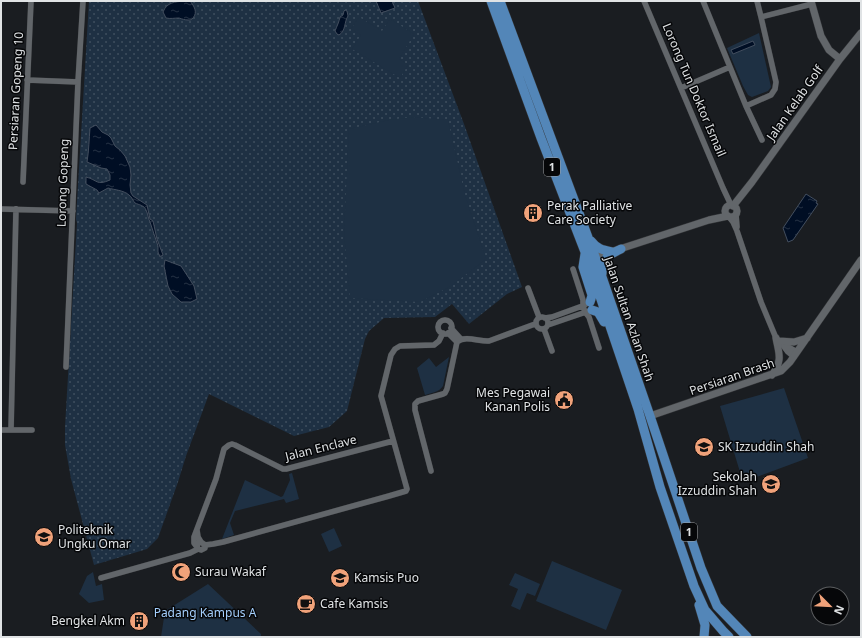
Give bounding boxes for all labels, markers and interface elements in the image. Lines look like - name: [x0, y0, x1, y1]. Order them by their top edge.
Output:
- street label: Lorong Tun Doktor Ismail: [659, 20, 730, 159]
- street label: Persiaran Gopeng 10: [4, 31, 27, 151]
- street label: Jalan Kelab Golf: [762, 61, 827, 145]
- street label: Lorong Gopeng: [52, 139, 73, 227]
- road number: 1: [544, 158, 560, 176]
- place label: Perak Palliative Care Society: [547, 197, 633, 228]
- building icon: Perak Palliative Care Society: [522, 202, 544, 224]
- street label: Jalan Sultan Azlan Shah: [600, 253, 659, 383]
- street label: Persiaran Brash: [687, 354, 777, 399]
- place label: Mes Pegawai Kanan Polis: [476, 384, 550, 415]
- public building icon: Mes Pegawai Kanan Polis: [553, 389, 575, 411]
- street label: Jalan Enclave: [282, 430, 359, 465]
- school or university icon: SK Izzuddin Shah: [693, 436, 715, 458]
- place label: SK Izzuddin Shah: [718, 438, 814, 455]
- place label: Sekolah Izzuddin Shah: [678, 468, 757, 499]
- school or university icon: Sekolah Izzuddin Shah: [760, 473, 782, 495]
- place label: Politeknik Ungku Omar: [58, 521, 131, 552]
- road number: 1: [681, 523, 697, 541]
- school or university icon: Politeknik Ungku Omar: [33, 526, 55, 548]
- mosque icon: Surau Wakaf: [170, 561, 192, 583]
- place label: Surau Wakaf: [195, 563, 267, 580]
- school or university icon: Kamsis Puo: [329, 567, 351, 589]
- place label: Kamsis Puo: [354, 569, 419, 586]
- north arrow: [810, 586, 850, 626]
- cafe icon: Cafe Kamsis: [295, 593, 317, 615]
- place label: Cafe Kamsis: [320, 595, 389, 612]
- text: N: [831, 603, 848, 617]
- park label: Padang Kampus A: [154, 604, 257, 621]
- building icon: Bengkel Akm: [128, 610, 150, 632]
- place label: Bengkel Akm: [51, 612, 125, 629]

